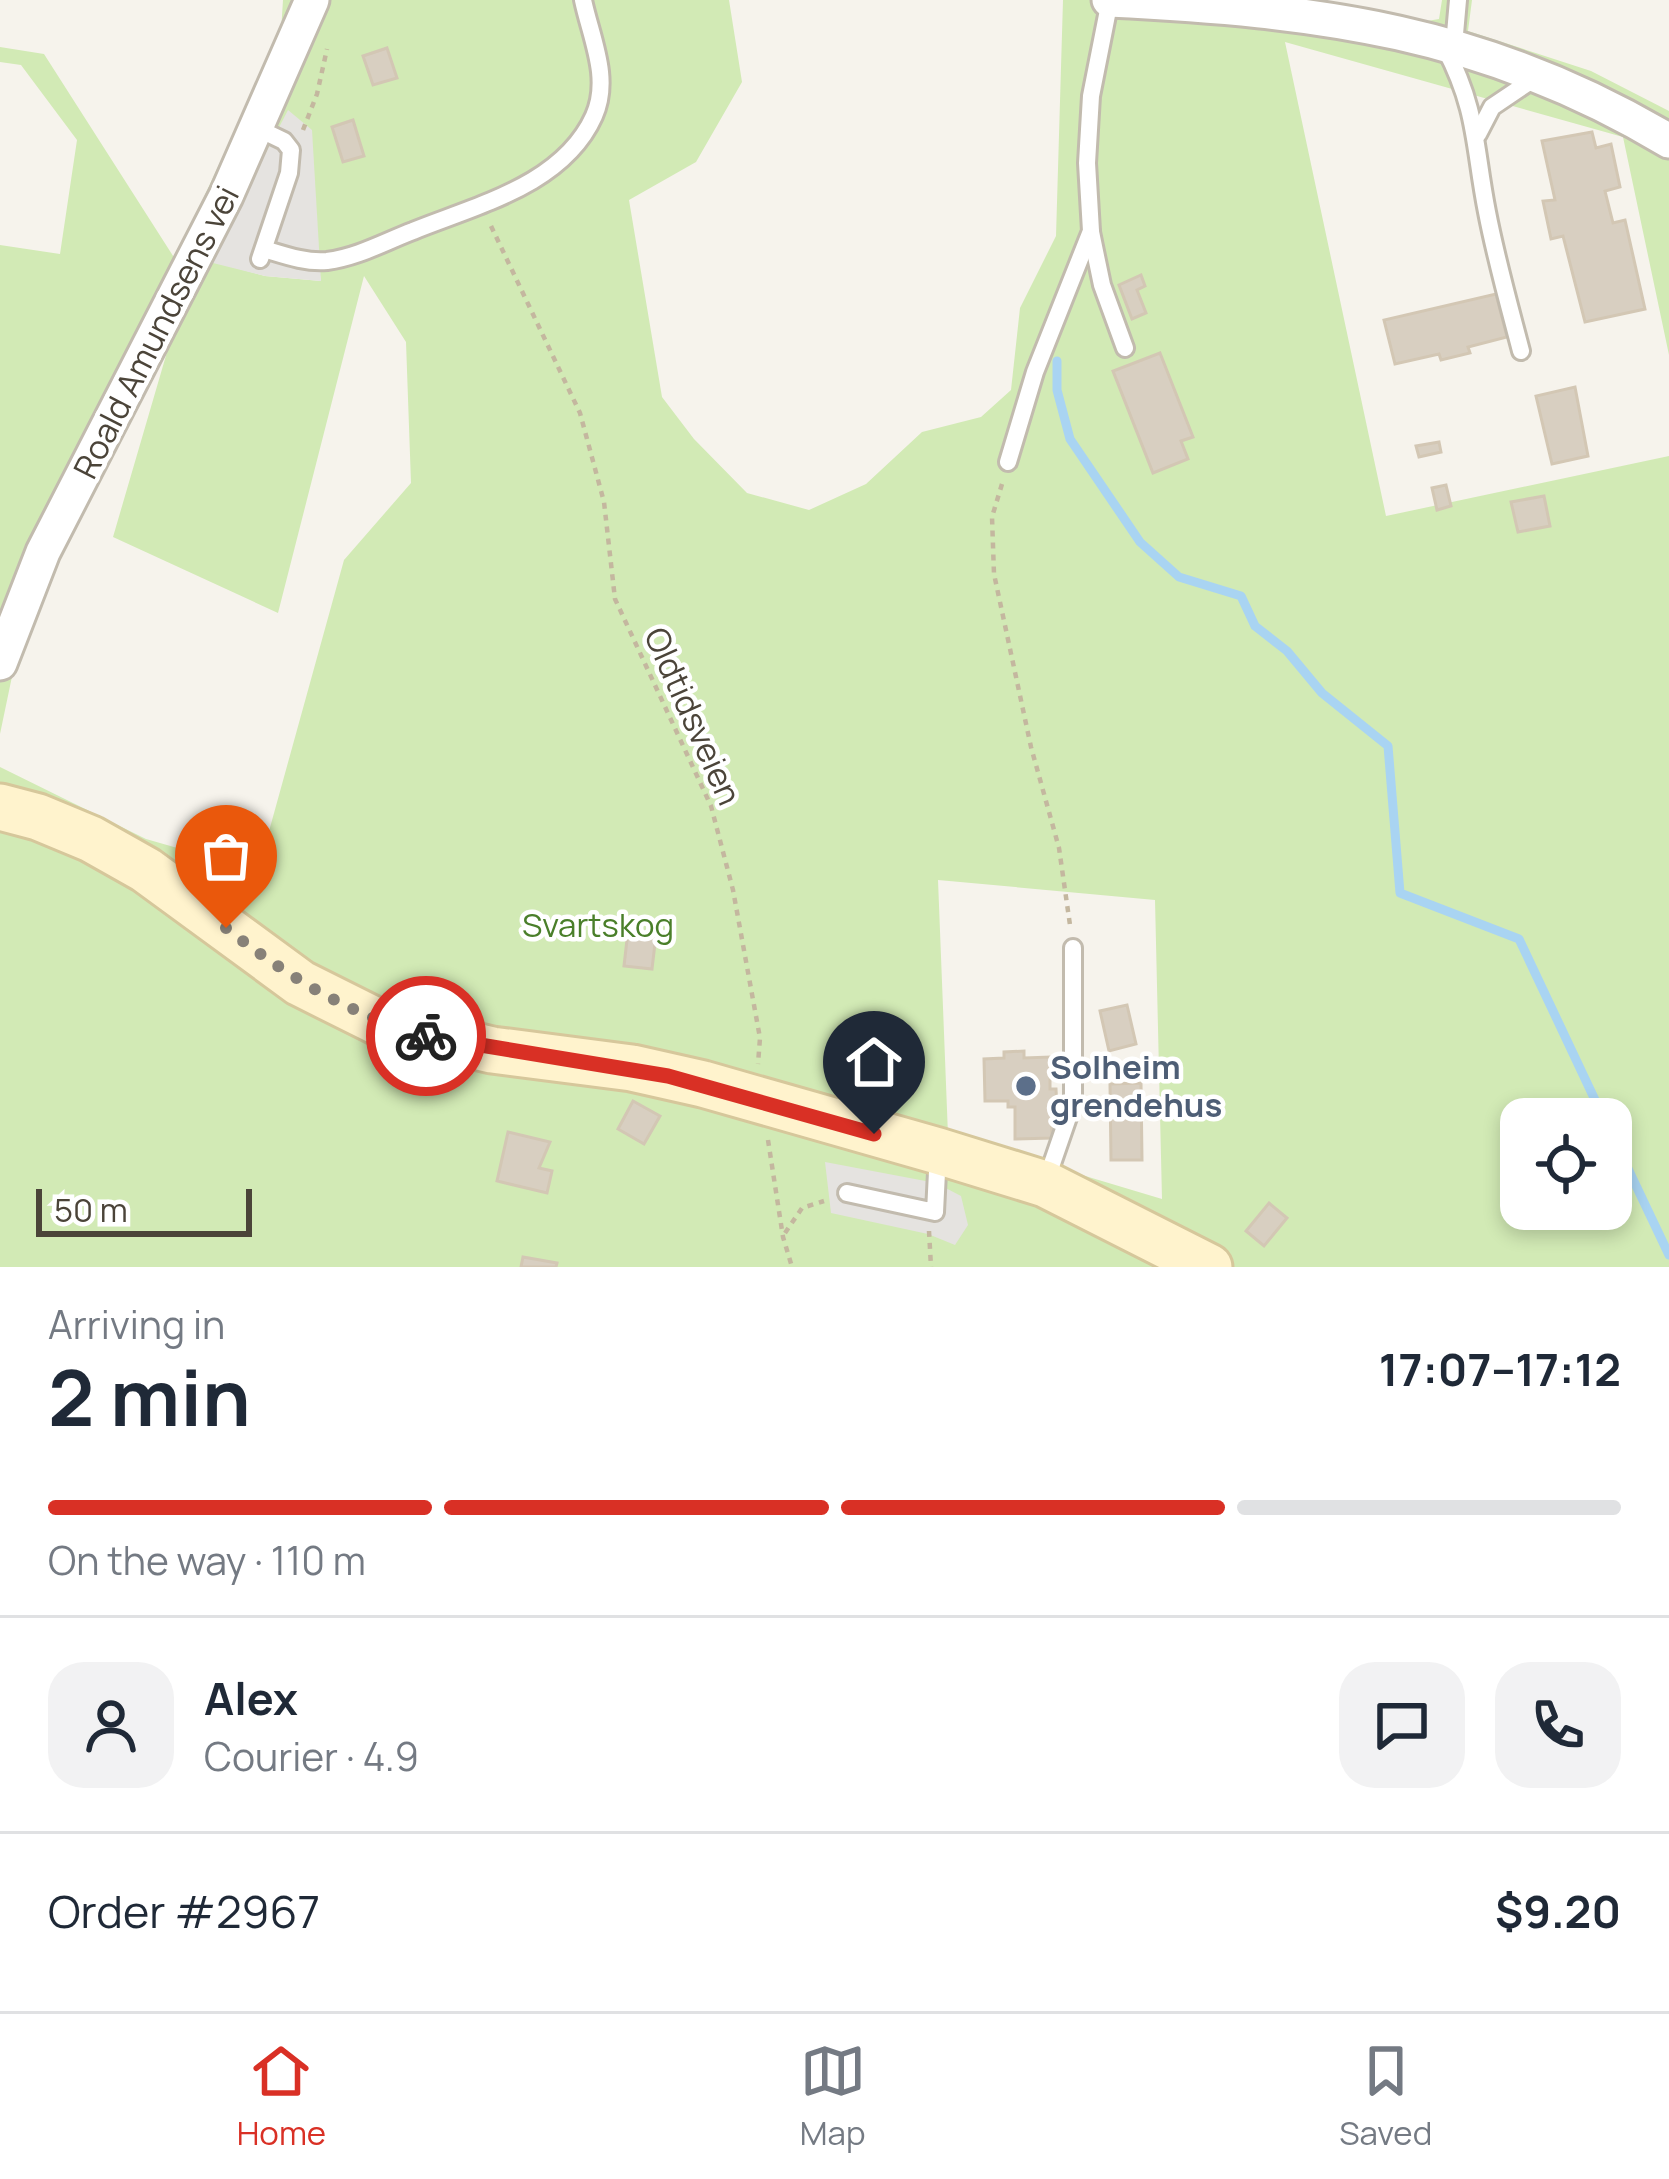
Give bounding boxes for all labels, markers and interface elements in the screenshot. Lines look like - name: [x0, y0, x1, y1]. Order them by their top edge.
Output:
- street label: Roald Amundsens vei: [62, 178, 249, 486]
- street label: Oldtidsveien: [634, 620, 753, 812]
- pin: [175, 805, 277, 928]
- icon: bag: [193, 823, 259, 889]
- park label: Svartskog: [522, 902, 674, 947]
- courier: [366, 976, 486, 1096]
- icon: bike: [393, 1003, 459, 1069]
- pin: [823, 1011, 925, 1134]
- icon: home: [841, 1029, 907, 1095]
- place label: Solheim grendehus: [1050, 1044, 1222, 1127]
- marker: Solheim grendehus: [1013, 1073, 1039, 1099]
- map controls: [1500, 1098, 1632, 1230]
- button: locate: [1500, 1098, 1632, 1230]
- scale bar: [36, 1183, 252, 1236]
- text: 50 m: [54, 1187, 128, 1232]
- text: Arriving in: [48, 1297, 225, 1351]
- text: 17:07–17:12: [1379, 1338, 1621, 1400]
- text: 2 min: [48, 1343, 251, 1449]
- text: On the way · 110 m: [48, 1533, 366, 1587]
- button: person: [48, 1662, 174, 1788]
- button: chat: [1339, 1662, 1465, 1788]
- button: phone: [1495, 1662, 1621, 1788]
- text: Alex: [204, 1667, 298, 1729]
- text: Courier · 4.9: [204, 1729, 419, 1783]
- text: Order #2967: [48, 1880, 320, 1942]
- text: $9.20: [1495, 1880, 1621, 1942]
- tab: Home: [237, 2038, 326, 2155]
- tab: Map: [800, 2038, 866, 2155]
- tab: Saved: [1339, 2038, 1432, 2155]

